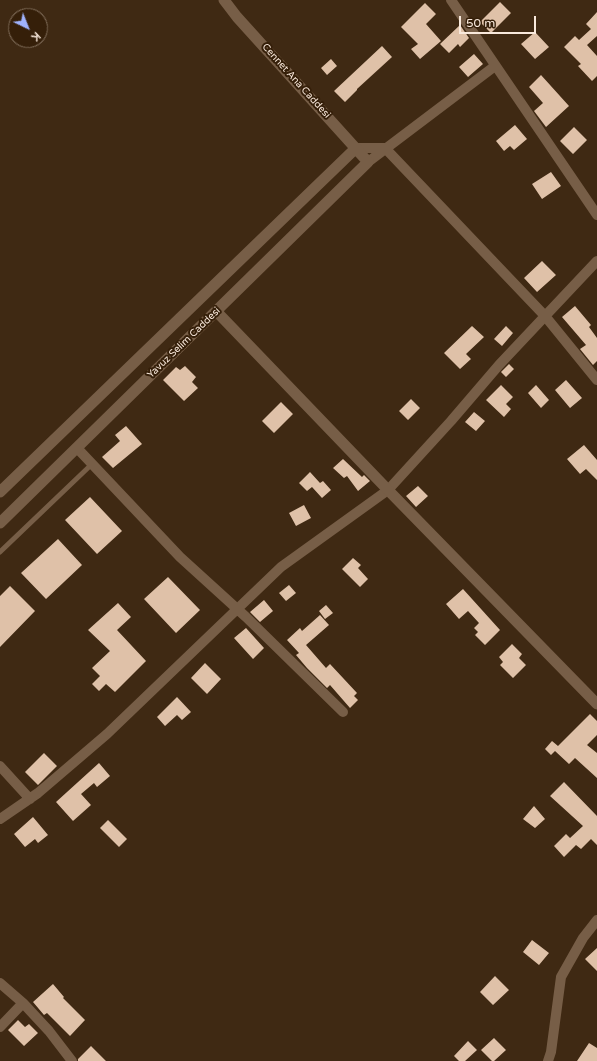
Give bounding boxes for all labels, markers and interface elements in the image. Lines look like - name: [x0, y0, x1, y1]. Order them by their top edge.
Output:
- north arrow: [8, 8, 48, 48]
- scale bar: [461, 8, 538, 34]
- text: 50 m: [466, 16, 495, 30]
- text: K: [29, 29, 43, 44]
- street label: Cennet Ana Caddesi: [259, 41, 333, 121]
- street label: Yavuz Selim Caddesi: [145, 305, 223, 381]

